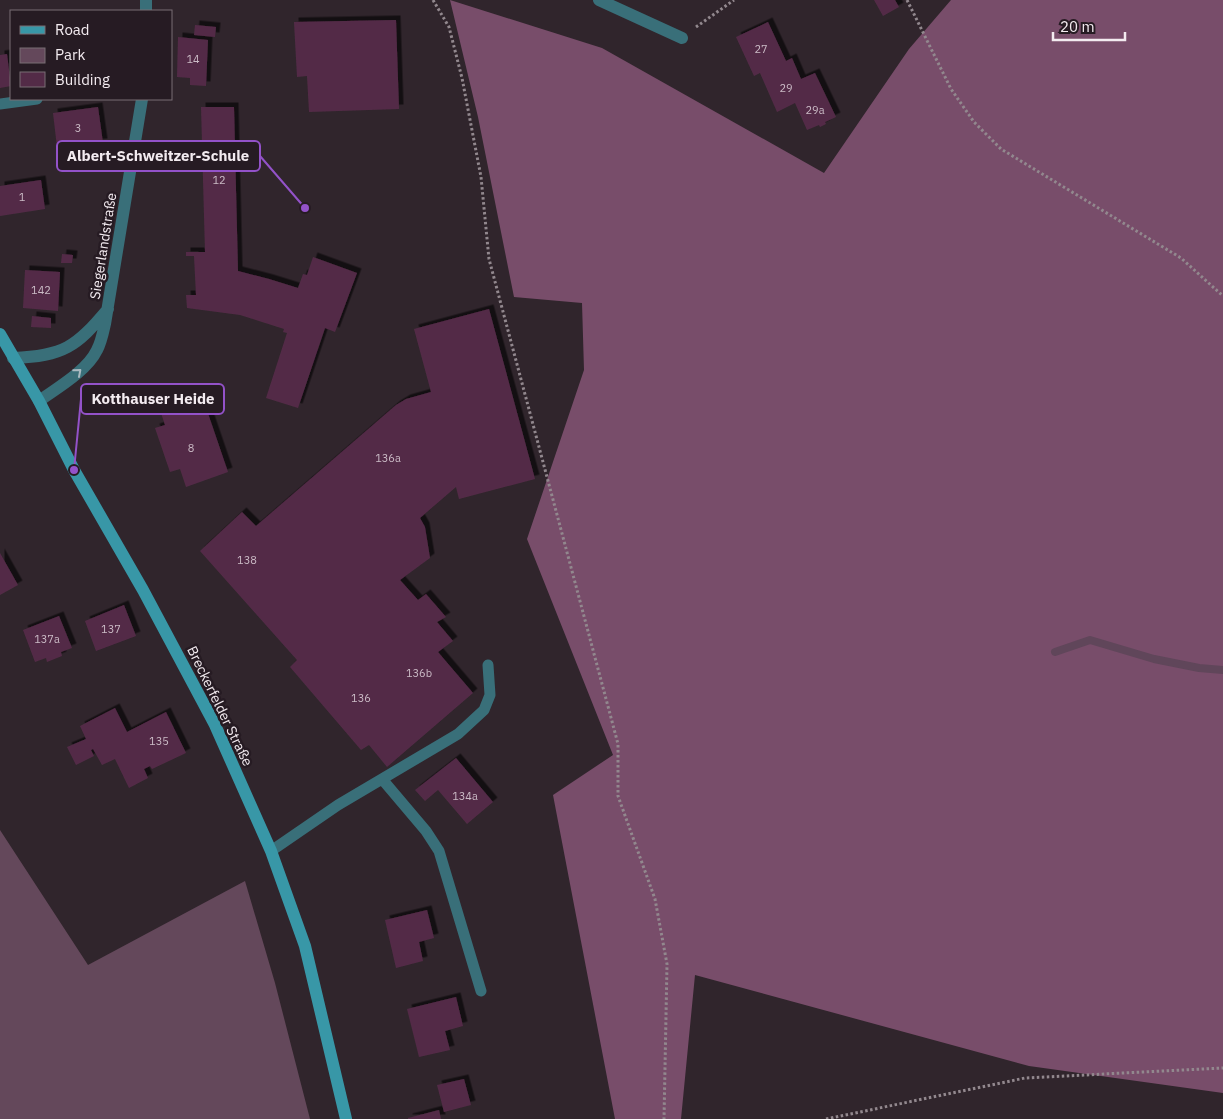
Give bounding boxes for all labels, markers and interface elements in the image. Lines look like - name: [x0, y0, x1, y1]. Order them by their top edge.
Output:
- legend: [10, 10, 172, 100]
- scale bar: [1053, 10, 1126, 42]
- text: 20 m: [1060, 17, 1095, 36]
- text: Road: [55, 20, 90, 39]
- house number: 27: [754, 42, 768, 56]
- text: Park: [55, 45, 85, 64]
- house number: 14: [186, 52, 200, 66]
- text: Building: [55, 70, 110, 89]
- house number: 29: [779, 81, 793, 95]
- house number: 29a: [805, 103, 825, 117]
- house number: 3: [75, 121, 81, 135]
- callout: Albert-Schweitzer-Schule: [57, 141, 260, 171]
- text: Albert-Schweitzer-Schule: [67, 146, 249, 165]
- house number: 12: [212, 173, 226, 187]
- house number: 1: [19, 190, 26, 204]
- street label: Siegerlandstraße: [86, 191, 120, 301]
- house number: 142: [31, 283, 51, 297]
- one-way arrow: [72, 369, 81, 378]
- callout: Kotthauser Heide: [81, 384, 224, 414]
- text: Kotthauser Heide: [92, 389, 215, 408]
- house number: 8: [188, 441, 194, 455]
- house number: 136a: [375, 451, 401, 465]
- house number: 138: [237, 553, 257, 567]
- house number: 137: [101, 622, 121, 636]
- house number: 137a: [34, 632, 60, 646]
- street label: Breckerfelder Straße: [183, 643, 257, 769]
- house number: 136b: [406, 666, 432, 680]
- house number: 136: [351, 691, 371, 705]
- house number: 135: [149, 734, 169, 748]
- house number: 134a: [452, 789, 478, 803]

